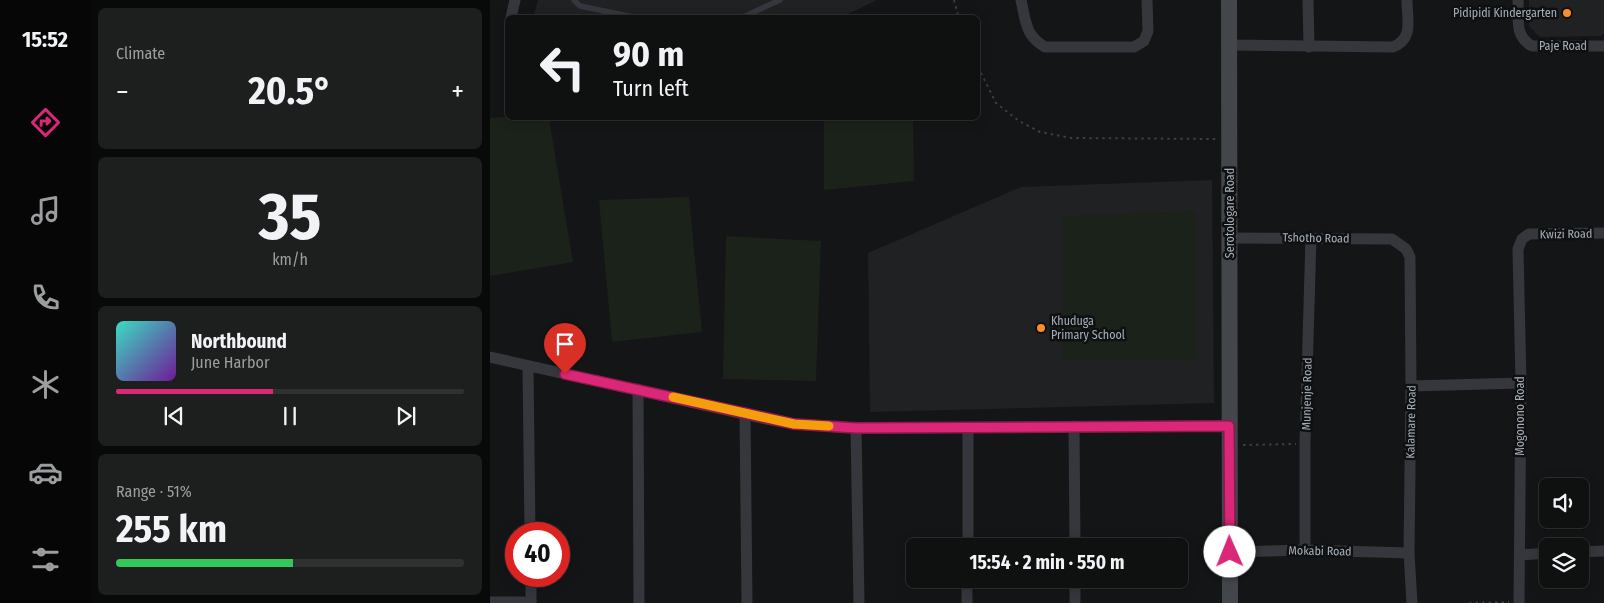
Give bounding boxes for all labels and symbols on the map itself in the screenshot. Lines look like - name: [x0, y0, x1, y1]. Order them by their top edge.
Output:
- place label: Pidipidi Kindergarten: [1453, 6, 1557, 20]
- marker: Pidipidi Kindergarten: [1561, 7, 1573, 19]
- street label: Paje Road: [1539, 39, 1587, 53]
- street label: Serotologare Road: [1223, 168, 1237, 258]
- street label: Kwizi Road: [1540, 227, 1592, 241]
- street label: Tshotho Road: [1282, 230, 1350, 246]
- place label: Khuduga Primary School: [1051, 314, 1125, 342]
- marker: Khuduga Primary School: [1035, 322, 1047, 334]
- pin: [544, 323, 586, 374]
- street label: Munjenje Road: [1299, 357, 1315, 431]
- street label: Mogonono Road: [1513, 376, 1527, 456]
- street label: Kalamare Road: [1403, 385, 1419, 459]
- speed limit sign: 40: [505, 522, 570, 587]
- position arrow: [1203, 525, 1255, 577]
- street label: Mokabi Road: [1288, 543, 1352, 559]

